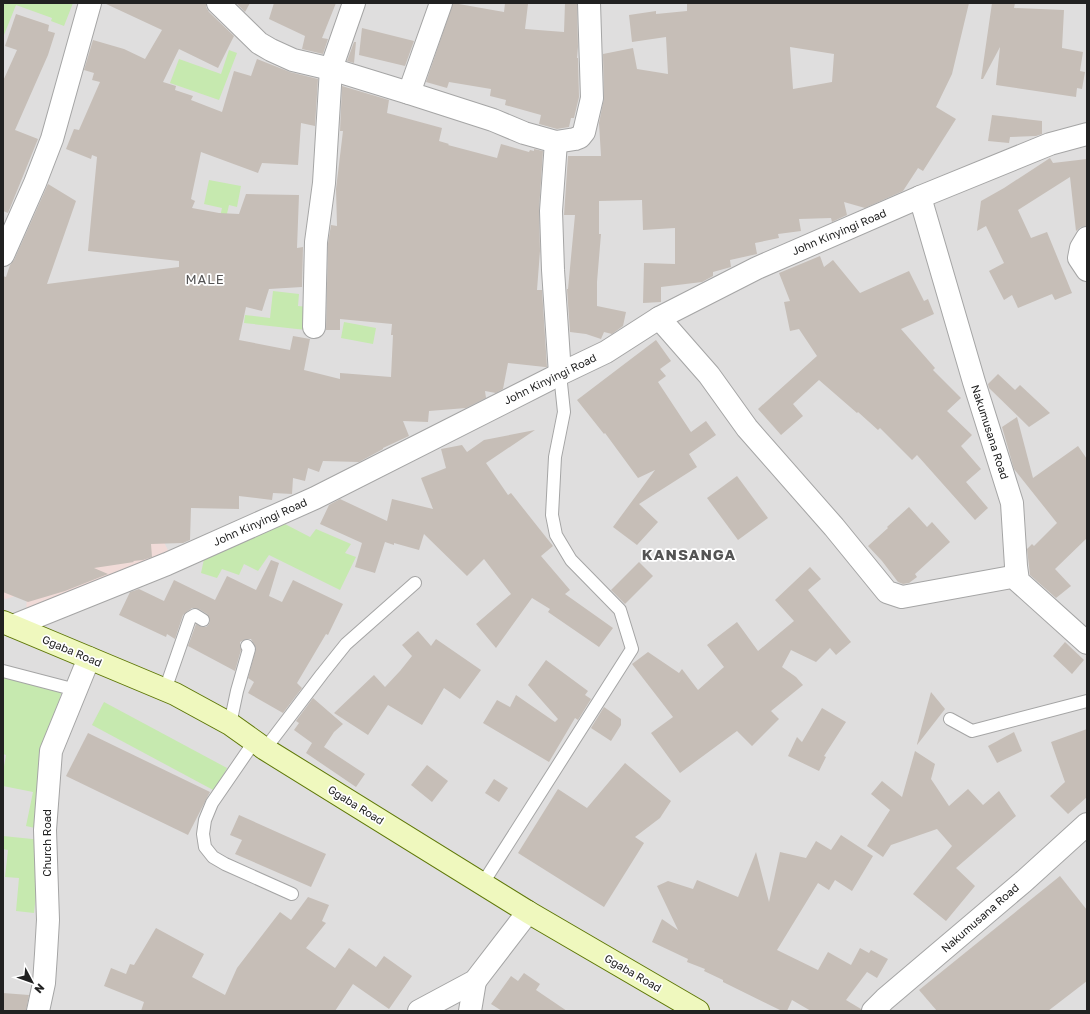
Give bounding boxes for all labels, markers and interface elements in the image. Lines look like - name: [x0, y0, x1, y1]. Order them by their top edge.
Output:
- street label: John Kinyingi Road: [790, 206, 888, 257]
- district label: MALE: [185, 271, 225, 287]
- street label: John Kinyingi Road: [501, 350, 598, 407]
- street label: Nakumusana Road: [969, 383, 1012, 481]
- street label: John Kinyingi Road: [211, 495, 309, 548]
- district label: KANSANGA: [642, 545, 736, 563]
- street label: Ggaba Road: [40, 632, 104, 669]
- street label: Ggaba Road: [326, 782, 387, 827]
- street label: Church Road: [40, 809, 53, 877]
- street label: Nakumusana Road: [938, 880, 1021, 955]
- street label: Ggaba Road: [603, 951, 664, 994]
- north arrow: [12, 962, 52, 1002]
- text: N: [32, 981, 48, 996]

